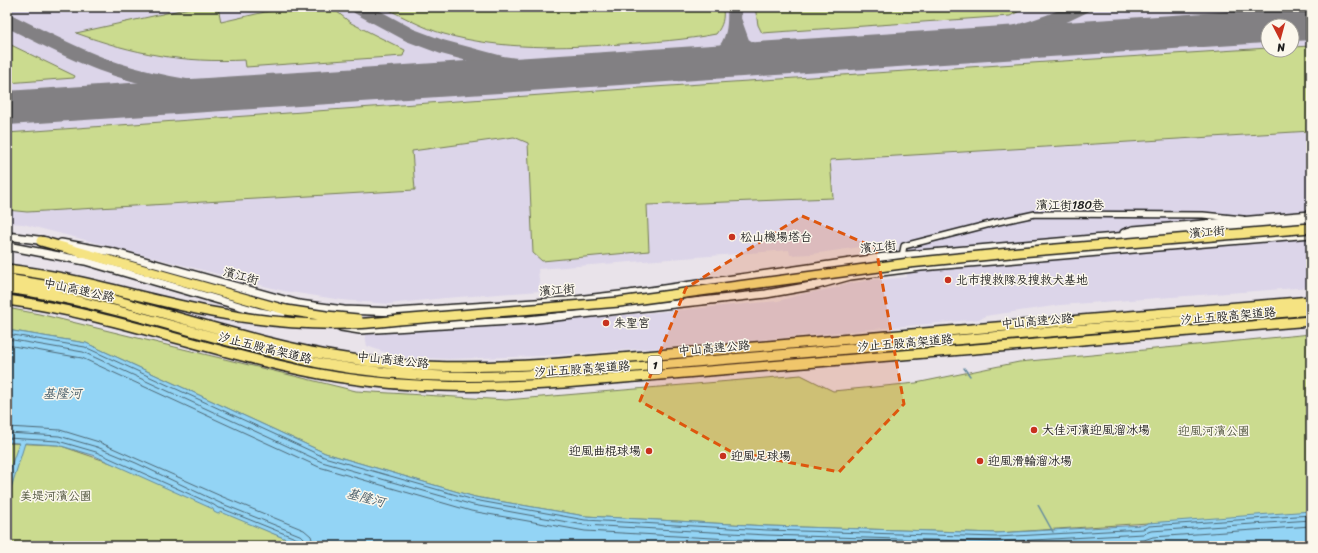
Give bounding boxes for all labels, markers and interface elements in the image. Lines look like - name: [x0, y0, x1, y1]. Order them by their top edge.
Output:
- north arrow: [1260, 18, 1300, 58]
- text: N: [1276, 37, 1287, 57]
- street label: 濱江街180巷: [1036, 194, 1104, 216]
- street label: 濱江街: [1188, 219, 1226, 245]
- place label: 松山機場塔台: [740, 226, 812, 248]
- marker: 松山機場塔台: [727, 232, 737, 242]
- street label: 濱江街: [859, 234, 897, 260]
- street label: 濱江街: [221, 261, 261, 291]
- place label: 北市搜救隊及搜救犬基地: [956, 269, 1088, 291]
- street label: 中山高速公路: [41, 272, 117, 308]
- marker: 北市搜救隊及搜救犬基地: [943, 275, 953, 285]
- street label: 濱江街: [538, 277, 576, 303]
- street label: 汐止五股高架道路: [1179, 301, 1277, 331]
- street label: 中山高速公路: [1000, 307, 1074, 335]
- place label: 朱聖宮: [614, 312, 650, 334]
- marker: 朱聖宮: [601, 318, 611, 328]
- street label: 汐止五股高架道路: [216, 326, 314, 370]
- street label: 汐止五股高架道路: [856, 328, 954, 358]
- street label: 中山高速公路: [677, 334, 751, 362]
- street label: 中山高速公路: [356, 345, 430, 375]
- street label: 汐止五股高架道路: [533, 355, 631, 383]
- road number: 1: [648, 356, 662, 374]
- water label: 基隆河: [42, 382, 83, 405]
- place label: 大佳河濱迎風溜冰場: [1042, 419, 1150, 441]
- park label: 迎風河濱公園: [1178, 420, 1250, 442]
- marker: 大佳河濱迎風溜冰場: [1029, 425, 1039, 435]
- place label: 迎風曲棍球場: [569, 440, 641, 462]
- place label: 迎風足球場: [731, 445, 791, 467]
- marker: 迎風曲棍球場: [644, 446, 654, 456]
- place label: 迎風滑輪溜冰場: [988, 450, 1072, 472]
- marker: 迎風足球場: [718, 451, 728, 461]
- marker: 迎風滑輪溜冰場: [975, 456, 985, 466]
- water label: 基隆河: [344, 481, 390, 514]
- park label: 美堤河濱公園: [20, 485, 92, 507]

